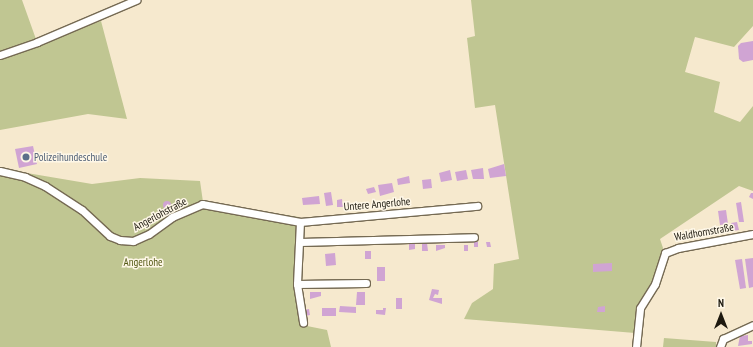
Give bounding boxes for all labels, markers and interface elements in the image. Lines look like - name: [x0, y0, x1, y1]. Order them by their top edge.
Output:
- place label: Polizeihundeschule: [34, 150, 107, 164]
- marker: Polizeihundeschule: [21, 152, 31, 162]
- street label: Angerlohstraße: [131, 194, 189, 234]
- street label: Untere Angerlohe: [343, 195, 411, 213]
- street label: Waldhornstraße: [673, 220, 735, 244]
- park label: Angerlohe: [123, 255, 163, 269]
- north arrow: [701, 295, 741, 335]
- text: N: [718, 296, 724, 310]

